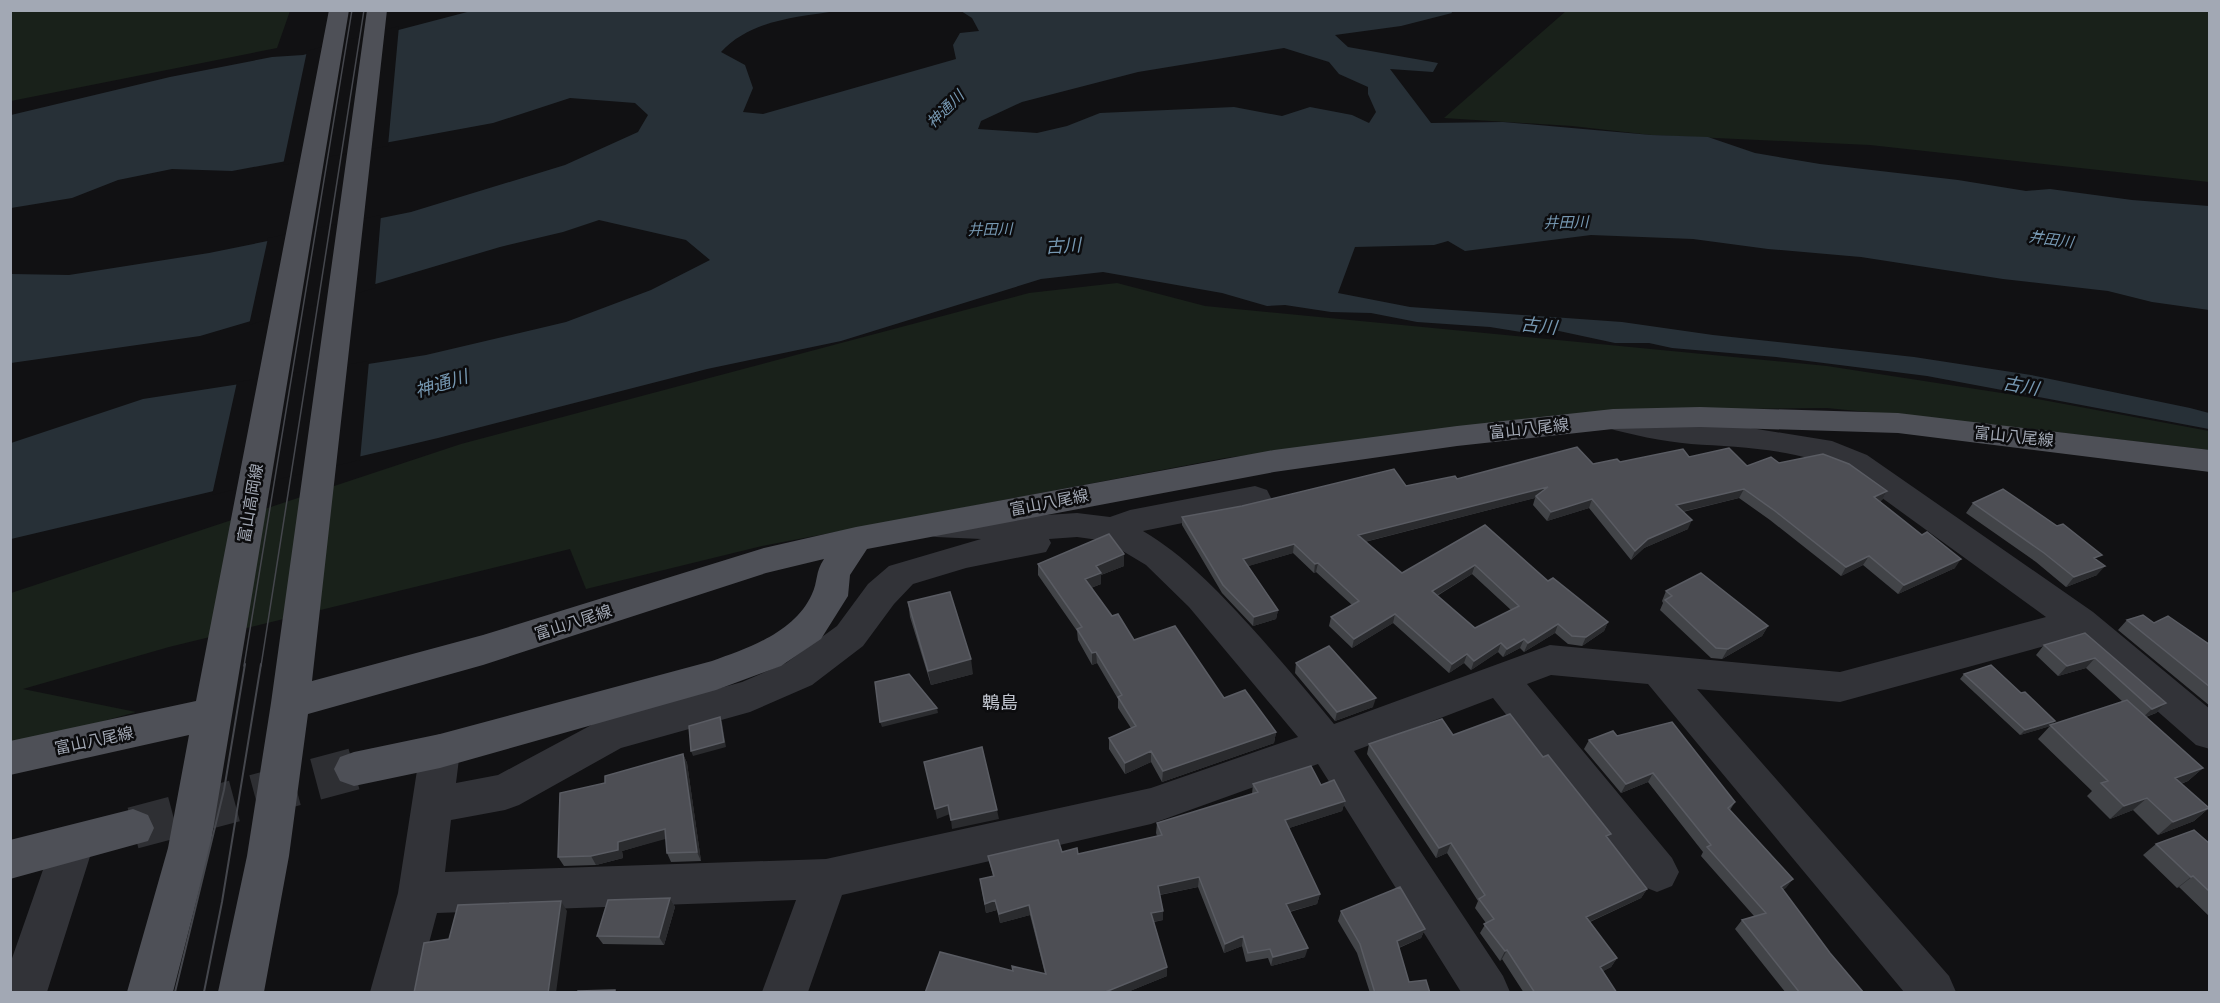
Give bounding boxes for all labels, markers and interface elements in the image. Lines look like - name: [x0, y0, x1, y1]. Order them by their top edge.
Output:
- water label: 神通川: [922, 84, 970, 132]
- water label: 井田川: [1543, 211, 1591, 233]
- water label: 井田川: [967, 218, 1015, 240]
- water label: 井田川: [2027, 225, 2077, 253]
- water label: 古川: [1044, 232, 1084, 258]
- water label: 古川: [1520, 311, 1560, 339]
- water label: 神通川: [412, 363, 472, 402]
- water label: 古川: [2001, 370, 2043, 400]
- street label: 富山八尾線: [1488, 413, 1570, 443]
- street label: 富山八尾線: [1973, 421, 2055, 451]
- street label: 富山高岡線: [232, 462, 268, 544]
- street label: 富山八尾線: [1008, 484, 1090, 520]
- street label: 富山八尾線: [532, 599, 614, 645]
- district label: 鵯島: [982, 690, 1018, 714]
- street label: 富山八尾線: [53, 721, 135, 759]

